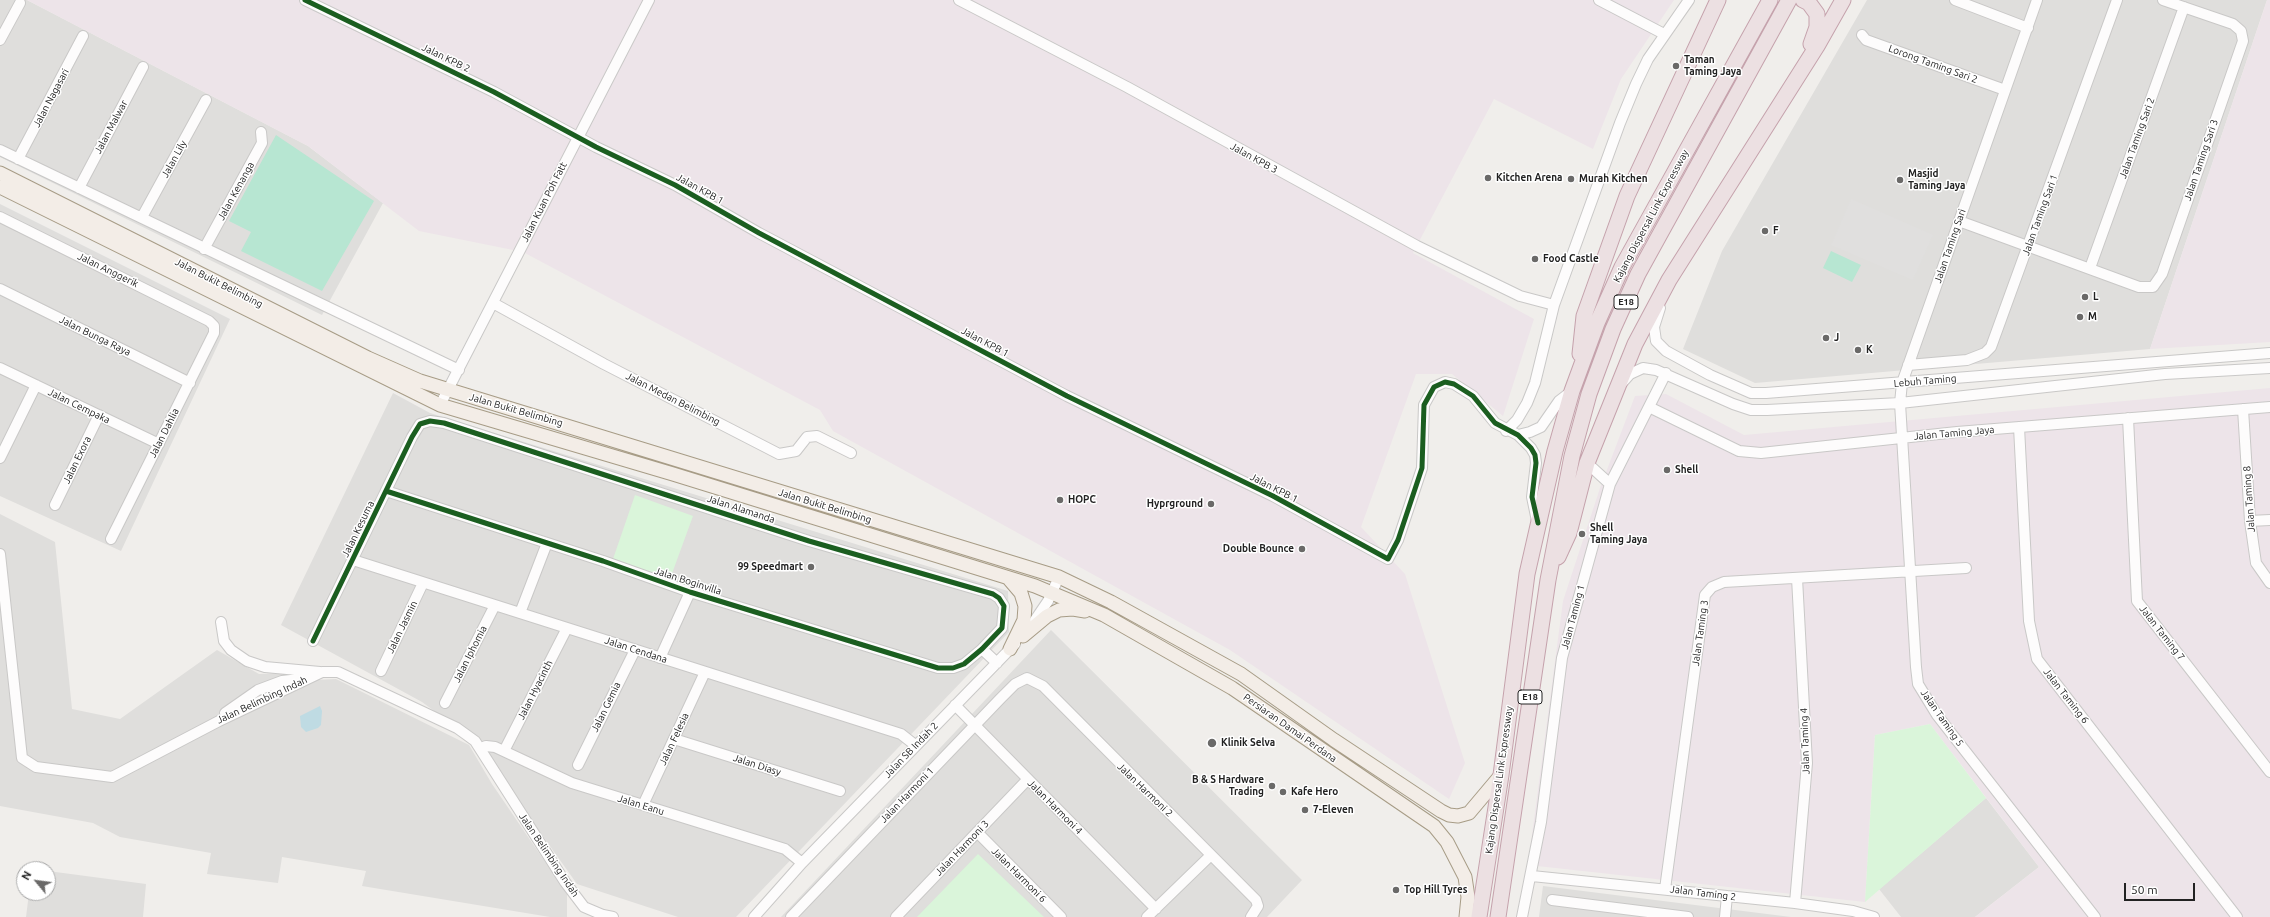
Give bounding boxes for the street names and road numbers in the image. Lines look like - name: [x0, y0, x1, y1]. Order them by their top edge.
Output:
- street label: Jalan KPB 2: [420, 41, 472, 75]
- street label: Lorong Taming Sari 2: [1887, 42, 1979, 86]
- street label: Jalan Nagasari: [31, 67, 71, 129]
- street label: Jalan Taming Sari 2: [2117, 96, 2157, 180]
- street label: Jalan Malwar: [92, 98, 130, 156]
- street label: Jalan Taming Sari 3: [2181, 118, 2221, 202]
- street label: Jalan Lily: [159, 138, 189, 180]
- street label: Jalan KPB 3: [1228, 140, 1280, 176]
- street label: Kajang Dispersal Link Expressway: [1611, 148, 1691, 284]
- street label: Jalan Kenanga: [215, 160, 257, 222]
- street label: Jalan Kuan Poh Fatt: [519, 160, 569, 244]
- street label: Jalan KPB 1: [674, 171, 726, 207]
- street label: Jalan Taming Sari 1: [2020, 173, 2060, 257]
- street label: Jalan Taming Sari: [1932, 207, 1968, 285]
- street label: Jalan Anggerik: [76, 250, 140, 290]
- street label: Jalan Bukit Belimbing: [173, 256, 265, 310]
- road number: E18: [1614, 295, 1638, 309]
- street label: Jalan Bunga Raya: [57, 313, 133, 359]
- street label: Jalan KPB 1: [959, 324, 1011, 360]
- street label: Jalan Medan Belimbing: [624, 370, 722, 428]
- street label: Lebuh Taming: [1893, 372, 1957, 390]
- street label: Jalan Cempaka: [46, 386, 112, 426]
- street label: Jalan Bukit Belimbing: [468, 391, 564, 429]
- street label: Jalan Dahlia: [146, 406, 182, 460]
- street label: Jalan Taming Jaya: [1913, 423, 1995, 443]
- street label: Jalan Exora: [60, 434, 94, 486]
- street label: Jalan Taming 8: [2241, 465, 2257, 533]
- street label: Jalan KPB 1: [1248, 471, 1300, 505]
- street label: Jalan Bukit Belimbing: [777, 486, 873, 526]
- street label: Jalan Alamanda: [706, 492, 776, 526]
- street label: Jalan Kesuma: [339, 499, 377, 559]
- street label: Jalan Boginvilla: [653, 565, 723, 597]
- street label: Jalan Taming 1: [1559, 583, 1587, 651]
- street label: Jalan Jasmin: [384, 599, 420, 655]
- street label: Jalan Taming 3: [1689, 599, 1711, 667]
- street label: Jalan Taming 7: [2137, 603, 2187, 663]
- street label: Jalan Iphomia: [451, 624, 489, 684]
- street label: Jalan Cendana: [603, 634, 669, 666]
- street label: Jalan Hyacinth: [515, 658, 555, 722]
- street label: Jalan Taming 6: [2041, 666, 2091, 726]
- street label: Jalan Belimbing Indah: [215, 674, 309, 726]
- street label: Jalan Gemia: [589, 680, 623, 734]
- street label: Jalan Taming 5: [1918, 687, 1966, 749]
- road number: E18: [1518, 690, 1542, 704]
- street label: Persiaran Damai Perdana: [1241, 691, 1339, 765]
- street label: Kajang Dispersal Link Expressway: [1483, 705, 1515, 855]
- street label: Jalan Taming 4: [1798, 708, 1812, 774]
- street label: Jalan Felesia: [657, 711, 691, 767]
- street label: Jalan SB Indah 2: [881, 720, 941, 780]
- street label: Jalan Diasy: [732, 752, 782, 778]
- street label: Jalan Harmoni 2: [1115, 761, 1175, 819]
- street label: Jalan Harmoni 1: [878, 765, 936, 825]
- street label: Jalan Harmoni 4: [1025, 777, 1085, 837]
- street label: Jalan Eanu: [616, 792, 666, 818]
- street label: Jalan Belimbing Indah: [517, 811, 581, 899]
- street label: Jalan Harmoni 3: [933, 818, 991, 878]
- street label: Jalan Harmoni 6: [989, 845, 1049, 905]
- street label: Jalan Taming 2: [1669, 883, 1737, 903]

